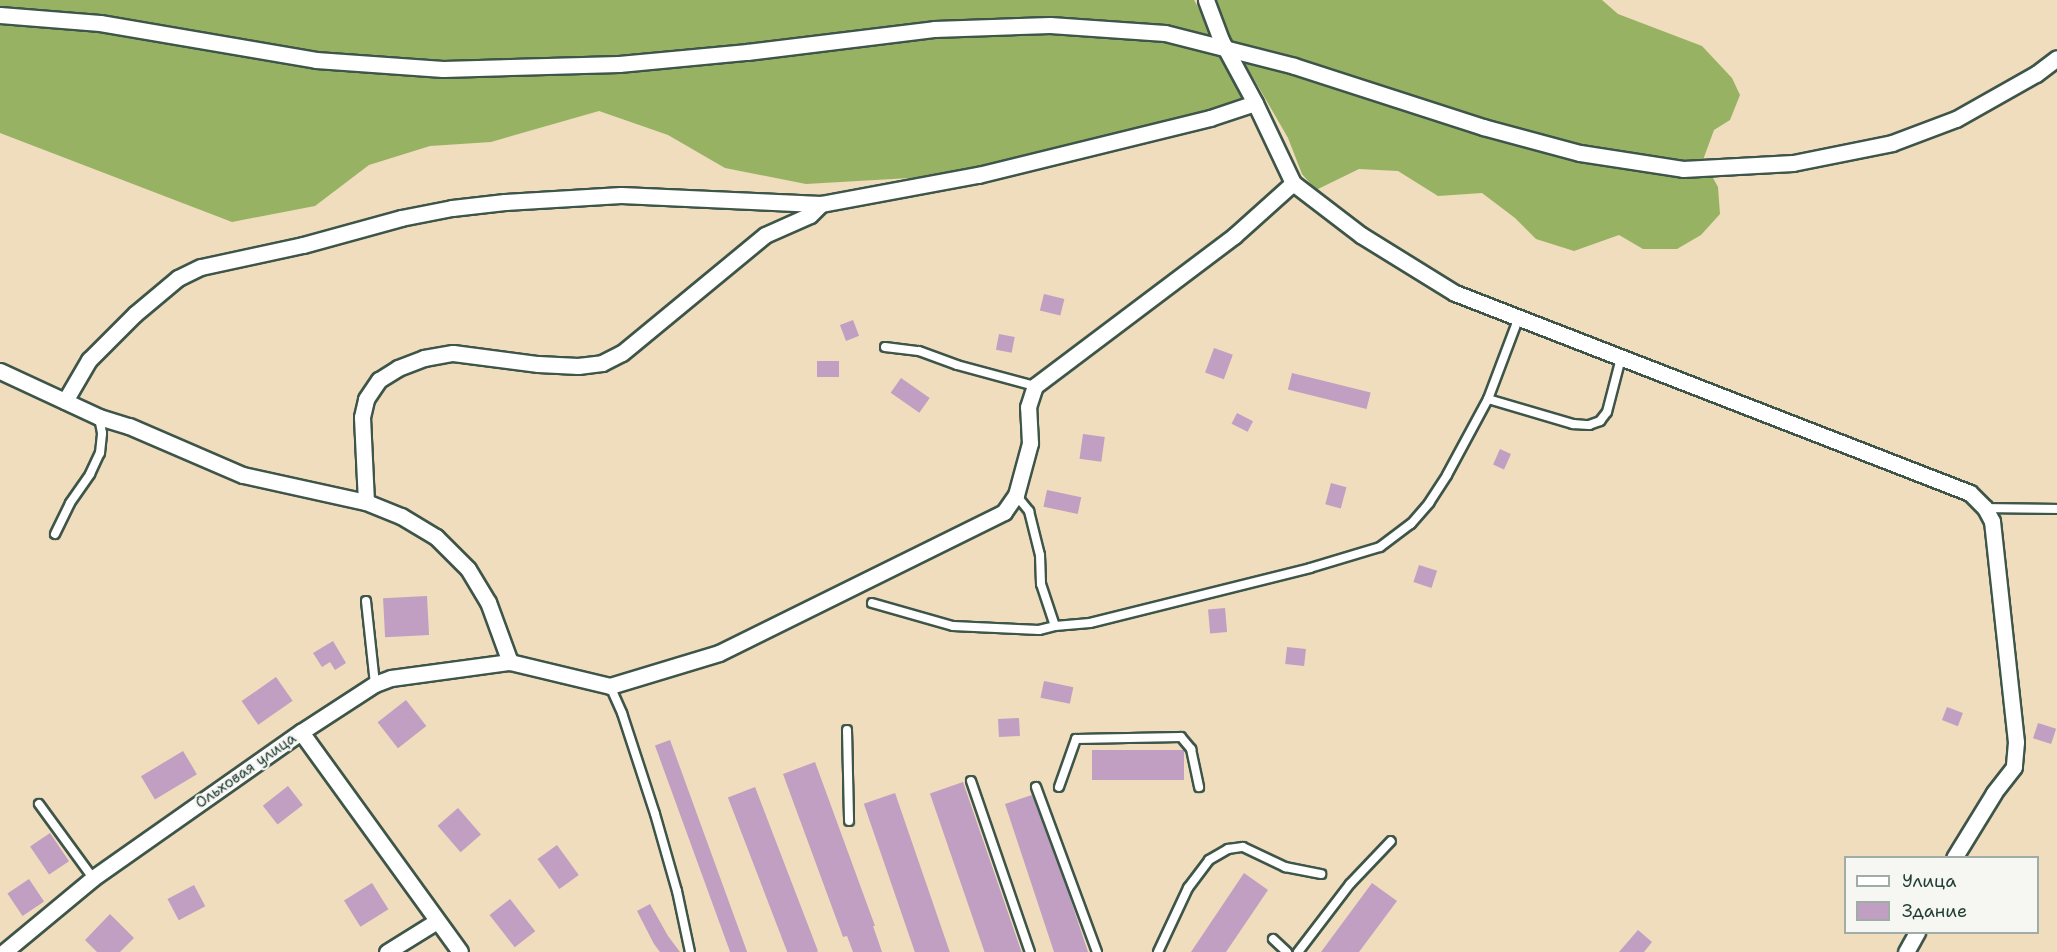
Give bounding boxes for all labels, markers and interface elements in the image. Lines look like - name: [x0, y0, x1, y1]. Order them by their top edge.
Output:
- street label: Ольховая улица: [192, 730, 300, 812]
- legend: [1844, 856, 2039, 934]
- text: Улица: [1902, 869, 1956, 893]
- text: Здание: [1902, 899, 1967, 923]

